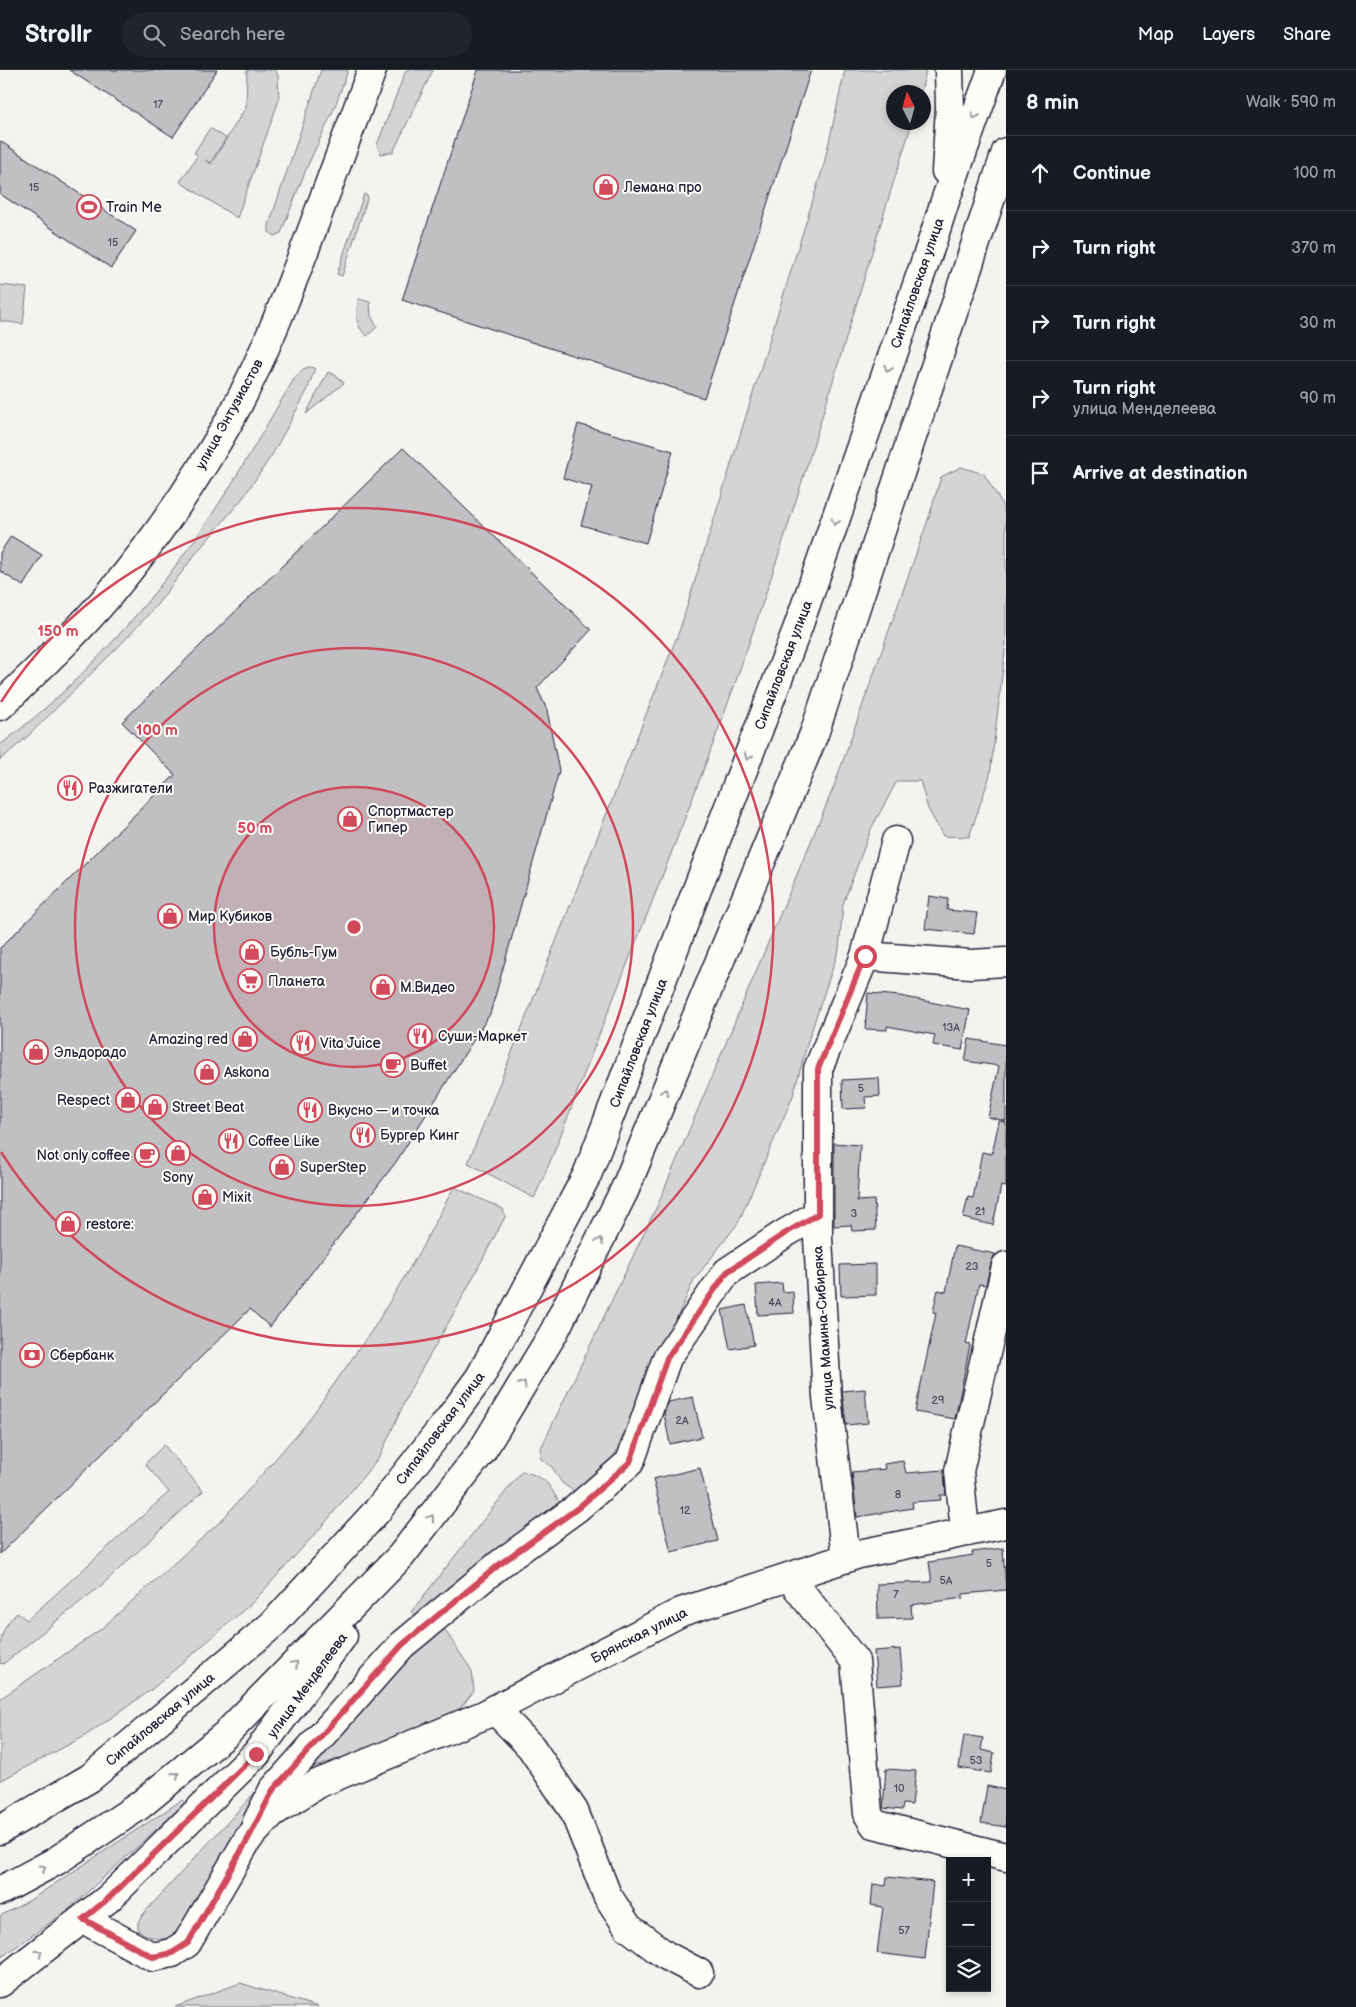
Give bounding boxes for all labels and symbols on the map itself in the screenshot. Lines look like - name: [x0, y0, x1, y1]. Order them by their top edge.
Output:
- north arrow: [886, 85, 931, 130]
- house number: 17: [153, 98, 163, 111]
- one-way arrow: [971, 111, 981, 120]
- shop icon: Лемана про: [593, 174, 619, 200]
- place label: Лемана про: [623, 179, 702, 196]
- house number: 15: [29, 181, 39, 194]
- sports icon: Train Me: [76, 194, 102, 220]
- place label: Train Me: [106, 199, 162, 216]
- street label: Сипайловская улица: [887, 215, 948, 351]
- house number: 15: [108, 236, 118, 249]
- street label: улица Энтузиастов: [192, 356, 267, 472]
- one-way arrow: [884, 364, 894, 372]
- one-way arrow: [830, 517, 840, 526]
- street label: Сипайловская улица: [751, 598, 816, 732]
- text: 150 m: [37, 622, 79, 641]
- text: 100 m: [136, 721, 178, 740]
- one-way arrow: [744, 752, 754, 760]
- restaurant icon: Разжигатели: [57, 775, 83, 801]
- place label: Разжигатели: [88, 780, 173, 797]
- place label: Спортмастер Гипер: [368, 803, 454, 836]
- shop icon: Спортмастер Гипер: [337, 806, 363, 832]
- text: 50 m: [238, 819, 273, 838]
- shop icon: Мир Кубиков: [157, 903, 183, 929]
- place label: Мир Кубиков: [188, 908, 273, 925]
- centre of rings: [345, 918, 363, 936]
- shop icon: Бубль-Гум: [239, 939, 265, 965]
- place label: Бубль-Гум: [270, 944, 337, 961]
- route start: [854, 945, 877, 968]
- supermarket icon: Планета: [237, 968, 263, 994]
- place label: Планета: [268, 973, 326, 990]
- shop icon: М.Видео: [370, 974, 396, 1000]
- street label: Сипайловская улица: [606, 976, 671, 1110]
- place label: М.Видео: [400, 979, 455, 996]
- house number: 13А: [942, 1021, 960, 1034]
- restaurant icon: Суши-Маркет: [407, 1023, 433, 1049]
- shop icon: Amazing red: [232, 1026, 258, 1052]
- place label: Суши-Маркет: [438, 1028, 528, 1045]
- restaurant icon: Vita Juice: [290, 1030, 316, 1056]
- place label: Amazing red: [149, 1031, 228, 1048]
- place label: Vita Juice: [320, 1035, 381, 1052]
- shop icon: Эльдорадо: [23, 1039, 49, 1065]
- place label: Эльдорадо: [54, 1044, 126, 1061]
- cafe icon: Buffet: [380, 1052, 406, 1078]
- place label: Buffet: [410, 1057, 448, 1074]
- shop icon: Askona: [194, 1059, 220, 1085]
- place label: Askona: [224, 1064, 269, 1081]
- house number: 5: [858, 1082, 864, 1095]
- shop icon: Respect: [115, 1087, 141, 1113]
- one-way arrow: [659, 1088, 670, 1097]
- place label: Respect: [57, 1092, 111, 1109]
- shop icon: Street Beat: [142, 1094, 168, 1120]
- restaurant icon: Вкусно — и точка: [297, 1097, 323, 1123]
- place label: Street Beat: [172, 1099, 245, 1116]
- place label: Вкусно — и точка: [328, 1102, 440, 1119]
- restaurant icon: Бургер Кинг: [350, 1122, 376, 1148]
- place label: Бургер Кинг: [380, 1127, 460, 1144]
- restaurant icon: Coffee Like: [218, 1128, 244, 1154]
- place label: Coffee Like: [248, 1133, 320, 1150]
- shop icon: Sony: [165, 1140, 191, 1166]
- cafe icon: Not only coffee: [134, 1142, 160, 1168]
- place label: Not only coffee: [36, 1147, 130, 1164]
- shop icon: SuperStep: [269, 1154, 295, 1180]
- place label: SuperStep: [300, 1159, 367, 1176]
- place label: Sony: [163, 1169, 194, 1186]
- shop icon: Mixit: [192, 1184, 218, 1210]
- place label: Mixit: [222, 1189, 252, 1206]
- house number: 21: [975, 1205, 985, 1218]
- house number: 3: [851, 1207, 858, 1220]
- shop icon: restore:: [55, 1211, 81, 1237]
- place label: restore:: [86, 1216, 134, 1233]
- one-way arrow: [593, 1237, 603, 1246]
- street label: улица Мамина-Сибиряка: [809, 1244, 838, 1411]
- house number: 23: [965, 1260, 979, 1273]
- house number: 4А: [768, 1296, 782, 1309]
- bank icon: Сбербанк: [19, 1342, 45, 1368]
- place label: Сбербанк: [50, 1347, 115, 1364]
- street label: Сипайловская улица: [392, 1368, 489, 1488]
- one-way arrow: [516, 1380, 526, 1389]
- house number: 29: [932, 1394, 944, 1407]
- house number: 2А: [675, 1414, 689, 1427]
- house number: 8: [895, 1488, 901, 1501]
- house number: 12: [680, 1504, 691, 1517]
- one-way arrow: [425, 1514, 434, 1523]
- house number: 5: [986, 1557, 992, 1570]
- house number: 5А: [940, 1574, 953, 1587]
- house number: 7: [893, 1588, 899, 1601]
- street label: Брянская улица: [588, 1603, 691, 1667]
- street label: улица Менделеева: [264, 1629, 352, 1741]
- one-way arrow: [289, 1661, 298, 1670]
- street label: Сипайловская улица: [102, 1668, 219, 1770]
- route end: [245, 1743, 268, 1766]
- house number: 53: [969, 1754, 983, 1767]
- one-way arrow: [171, 1772, 180, 1781]
- house number: 10: [894, 1782, 905, 1795]
- one-way arrow: [38, 1864, 47, 1874]
- house number: 57: [898, 1924, 910, 1937]
- one-way arrow: [33, 1951, 42, 1959]

